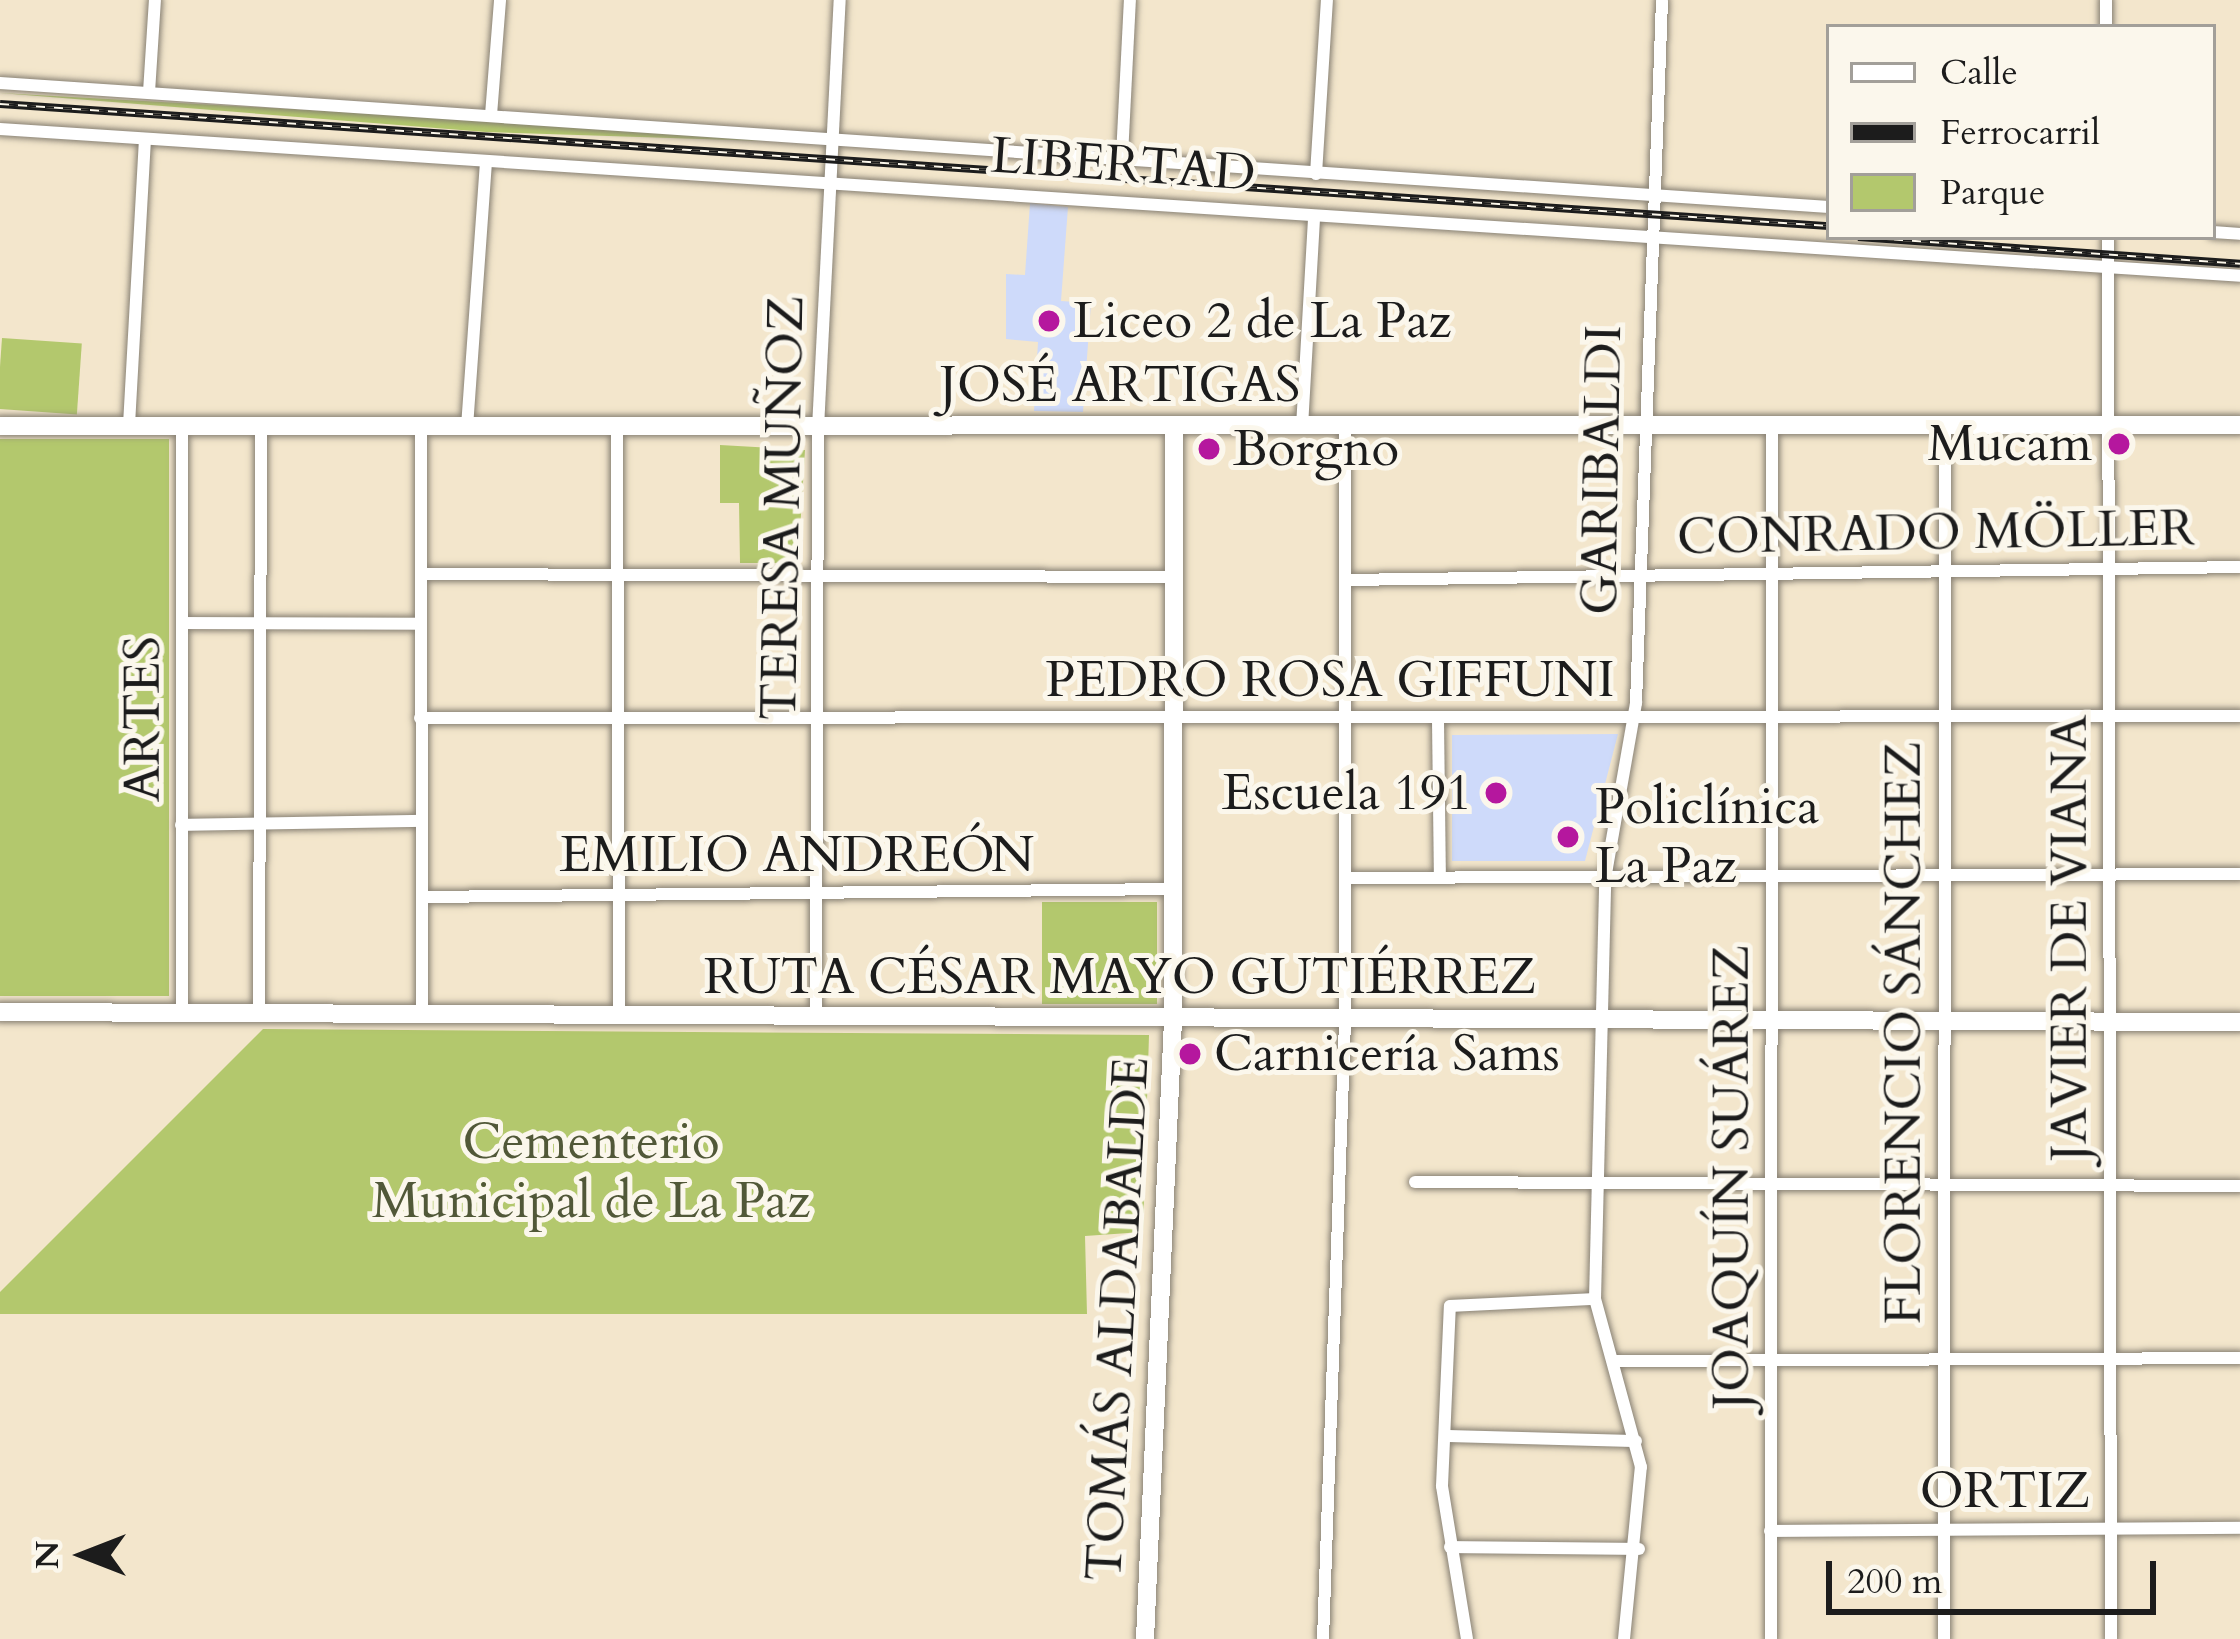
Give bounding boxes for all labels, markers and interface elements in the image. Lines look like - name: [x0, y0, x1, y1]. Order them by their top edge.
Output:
- legend: [1826, 24, 2216, 240]
- text: Calle: [1940, 48, 2018, 97]
- text: Ferrocarril: [1940, 108, 2100, 157]
- street label: LIBERTAD: [989, 125, 1257, 205]
- text: Parque: [1940, 168, 2045, 217]
- place label: Liceo 2 de La Paz: [1073, 290, 1451, 352]
- street label: TERESA MUÑOZ: [749, 295, 817, 721]
- marker: Liceo 2 de La Paz: [1036, 308, 1062, 334]
- street label: GARIBALDI: [1569, 324, 1635, 616]
- street label: JOSÉ ARTIGAS: [940, 354, 1300, 416]
- place label: Mucam: [1928, 413, 2092, 475]
- place label: Borgno: [1233, 418, 1399, 480]
- marker: Mucam: [2103, 428, 2135, 460]
- marker: Borgno: [1196, 436, 1222, 462]
- street label: CONRADO MÖLLER: [1676, 498, 2196, 568]
- street label: ARTES: [112, 636, 174, 802]
- street label: PEDRO ROSA GIFFUNI: [1045, 649, 1615, 711]
- street label: JAVIER DE VIANA: [2039, 715, 2101, 1161]
- street label: FLORENCIO SÁNCHEZ: [1873, 741, 1935, 1325]
- place label: Escuela 191: [1222, 762, 1472, 824]
- place label: Policlínica La Paz: [1595, 777, 1819, 897]
- marker: Escuela 191: [1483, 780, 1509, 806]
- marker: Policlínica La Paz: [1552, 821, 1584, 853]
- street label: EMILIO ANDREÓN: [560, 824, 1034, 886]
- street label: JOAQUÍN SUÁREZ: [1701, 945, 1763, 1409]
- street label: RUTA CÉSAR MAYO GUTIÉRREZ: [704, 946, 1536, 1008]
- place label: Carnicería Sams: [1214, 1023, 1560, 1085]
- marker: Carnicería Sams: [1177, 1041, 1203, 1067]
- street label: TOMÁS ALDABALDE: [1074, 1055, 1162, 1583]
- park label: Cementerio Municipal de La Paz: [372, 1112, 810, 1232]
- street label: ORTIZ: [1920, 1460, 2090, 1522]
- north arrow: [24, 1495, 144, 1615]
- scale bar: [1832, 1537, 2162, 1611]
- text: N: [25, 1541, 70, 1569]
- text: 200 m: [1847, 1557, 1942, 1606]

